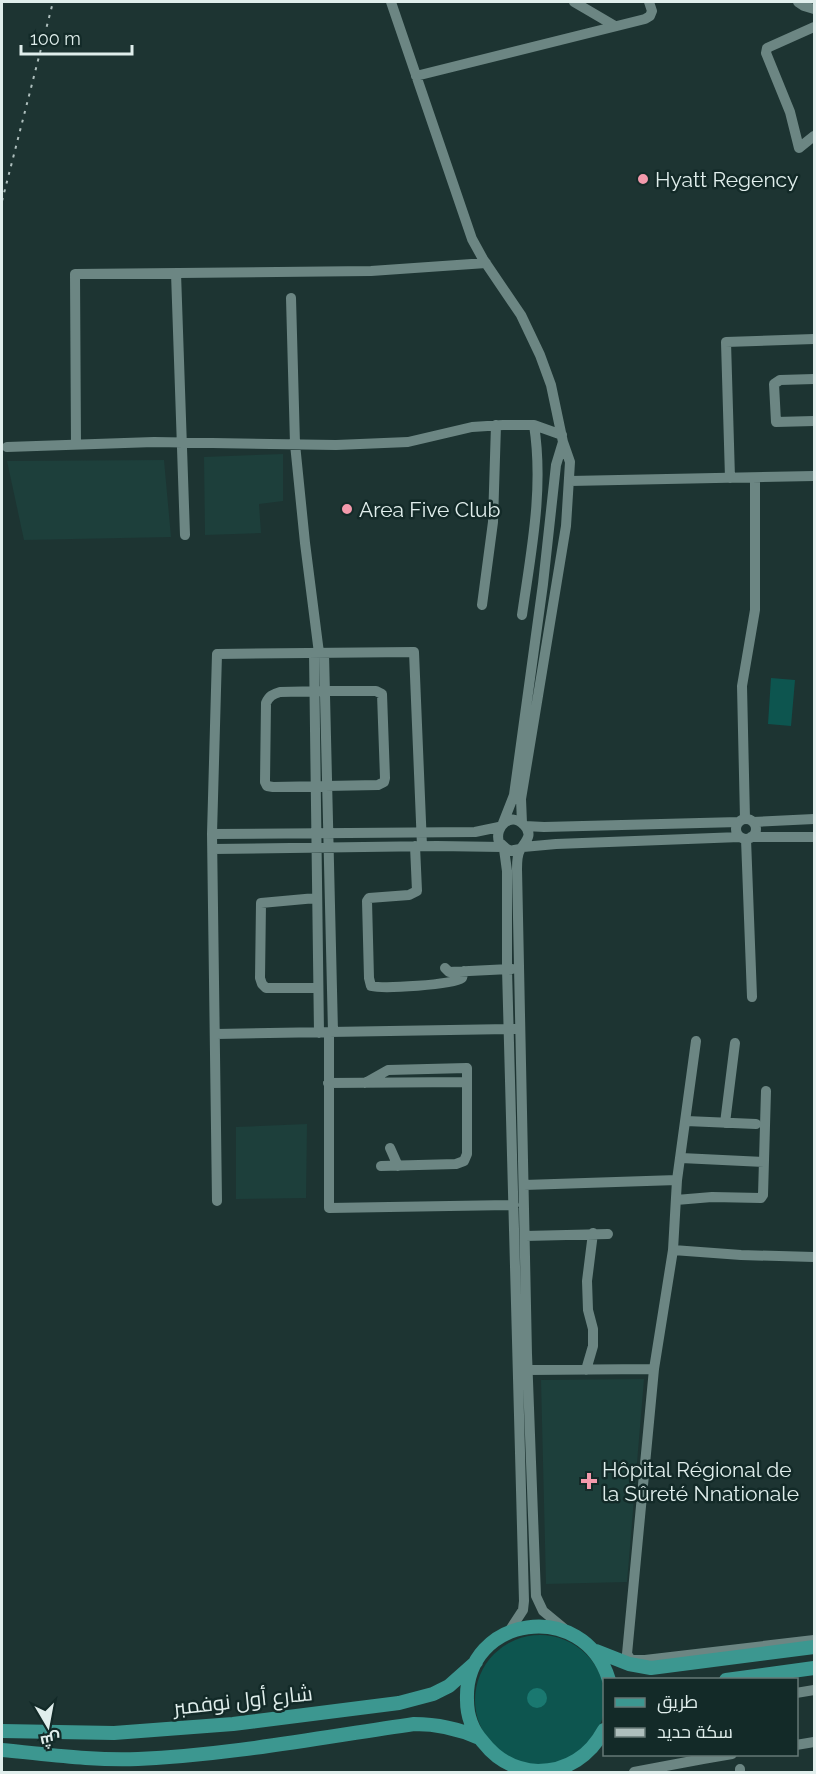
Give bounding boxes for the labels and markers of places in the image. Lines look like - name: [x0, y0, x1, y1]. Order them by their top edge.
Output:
- place label: Hyatt Regency: [655, 167, 798, 192]
- marker: Hyatt Regency: [636, 172, 650, 186]
- place label: Area Five Club: [359, 497, 500, 522]
- marker: Area Five Club: [340, 502, 354, 516]
- place label: Hôpital Régional de la Sûreté Nnationale: [602, 1457, 799, 1506]
- marker: Hôpital Régional de la Sûreté Nnationale: [580, 1472, 598, 1490]

